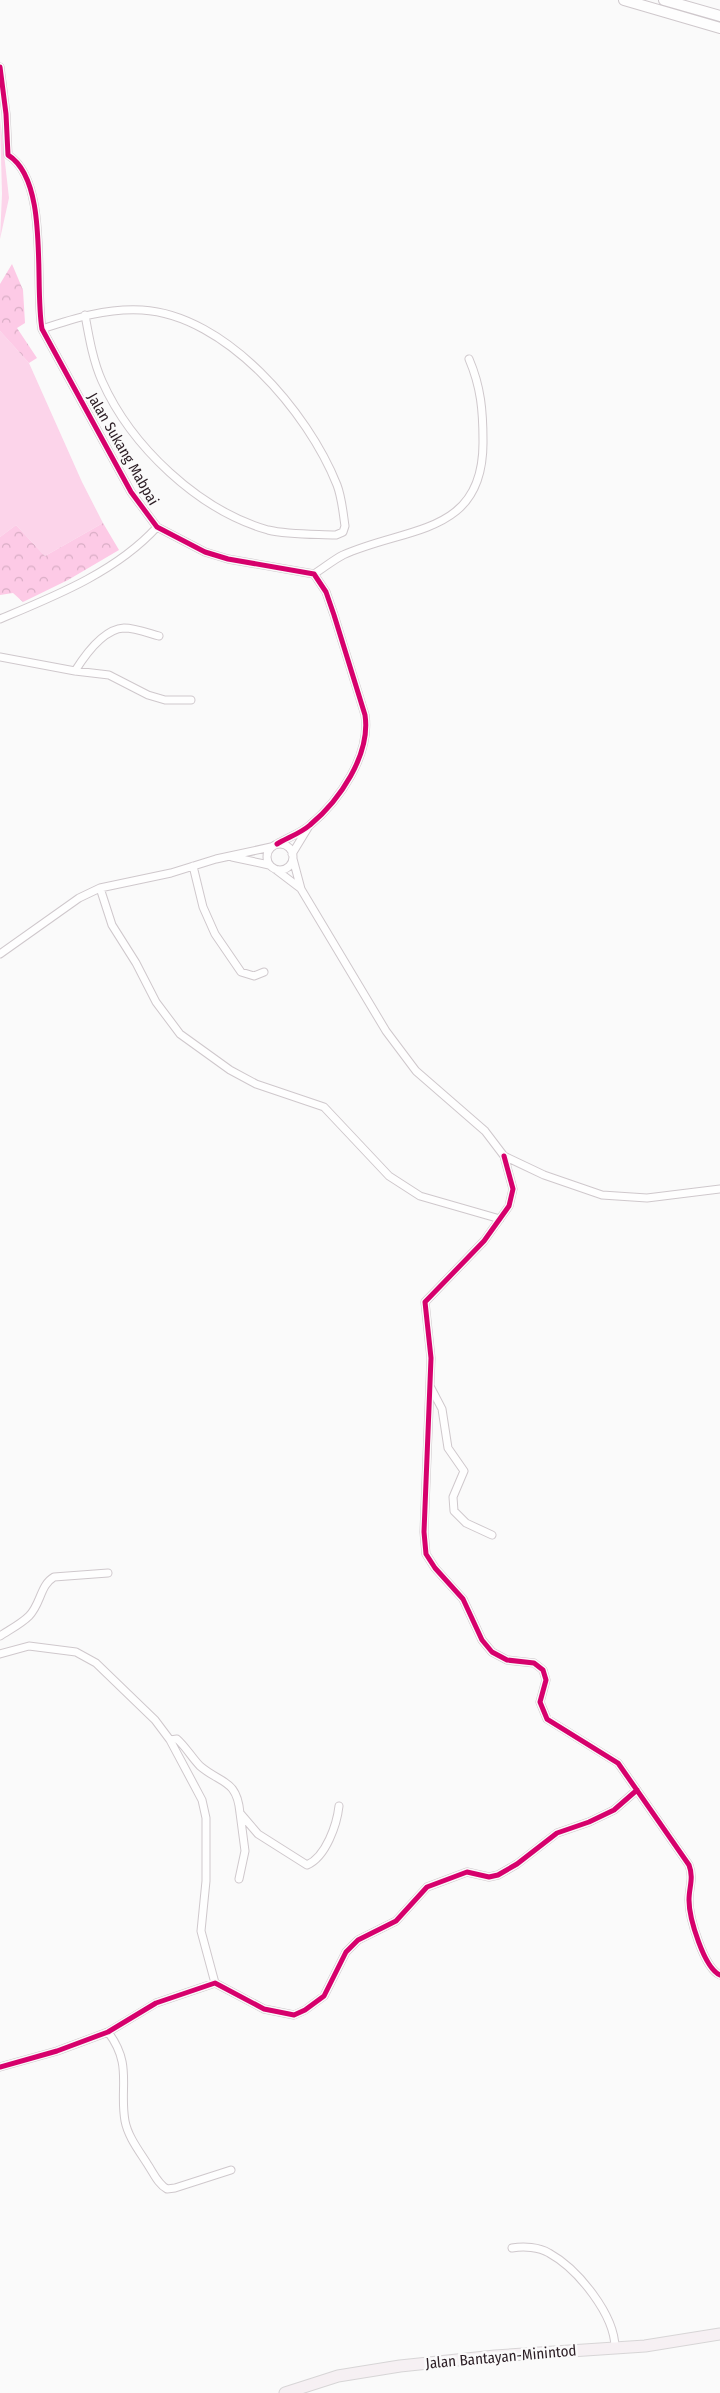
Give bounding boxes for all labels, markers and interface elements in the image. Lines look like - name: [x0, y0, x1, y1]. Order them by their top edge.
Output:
- street label: Jalan Sukang Mabpai: [84, 390, 162, 508]
- street label: Jalan Bantayan-Minintod: [425, 2341, 577, 2373]

